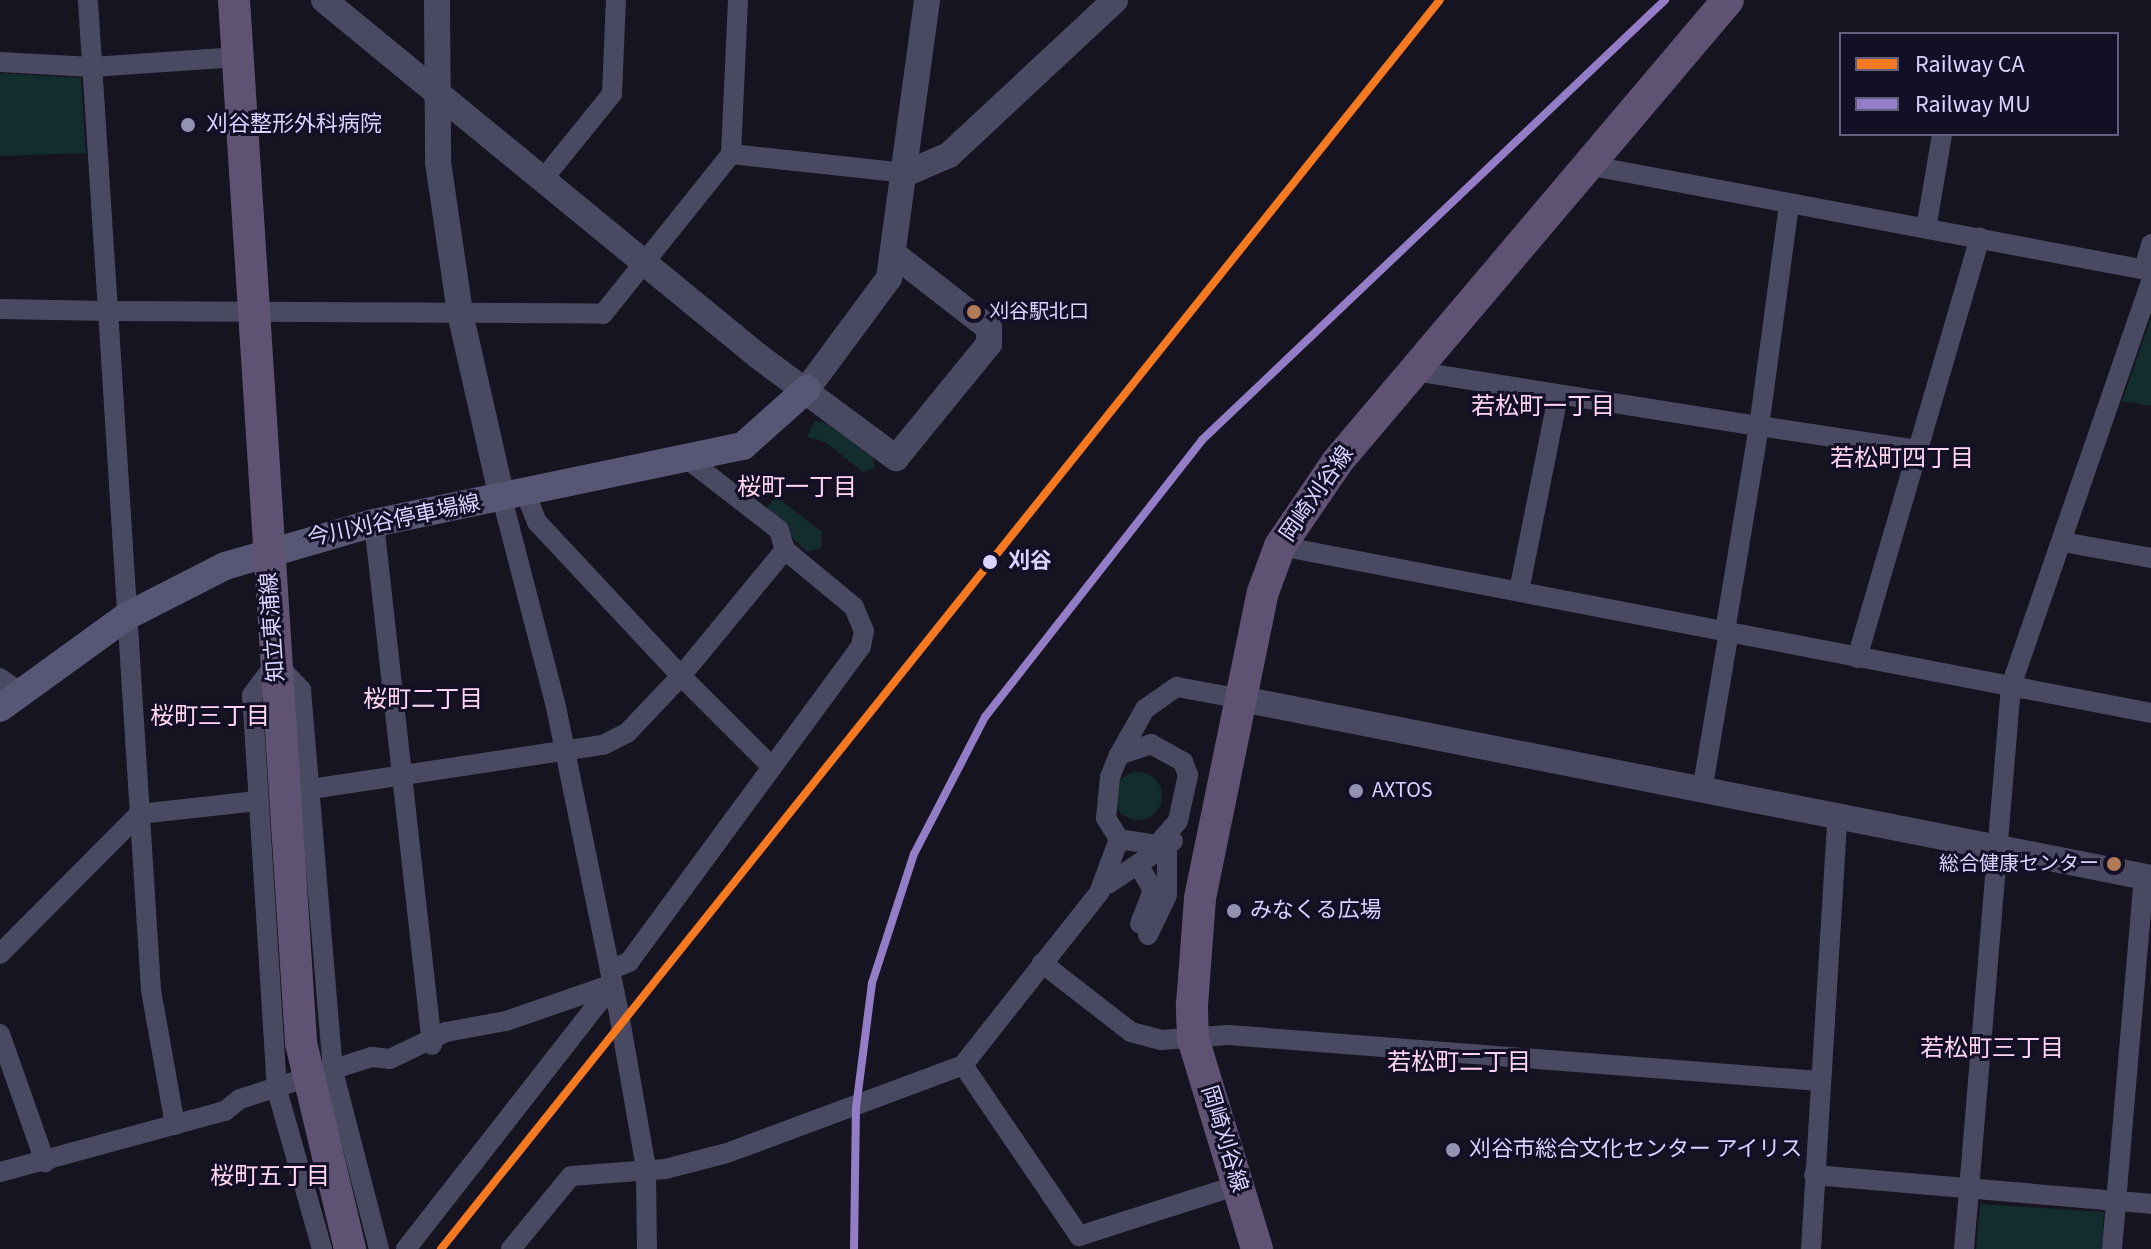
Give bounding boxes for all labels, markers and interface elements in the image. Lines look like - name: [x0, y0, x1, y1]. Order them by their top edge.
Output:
- legend: [1839, 32, 2119, 136]
- text: Railway CA: [1915, 47, 2025, 82]
- text: Railway MU: [1915, 87, 2031, 122]
- place label: 刈谷整形外科病院: [206, 112, 382, 138]
- marker: 刈谷整形外科病院: [177, 114, 199, 136]
- place label: 刈谷駅北口: [989, 300, 1089, 324]
- marker: 刈谷駅北口: [966, 304, 982, 320]
- district label: 若松町一丁目: [1471, 393, 1615, 421]
- street label: 岡崎刈谷線: [1275, 441, 1359, 547]
- district label: 若松町四丁目: [1830, 445, 1974, 473]
- district label: 桜町一丁目: [737, 474, 857, 502]
- street label: 今川刈谷停車場線: [305, 490, 483, 552]
- place label: 刈谷: [1008, 549, 1052, 575]
- marker: 刈谷: [979, 551, 1001, 573]
- street label: 知立東浦線: [256, 571, 290, 683]
- district label: 桜町二丁目: [363, 686, 483, 714]
- district label: 桜町三丁目: [150, 703, 270, 731]
- place label: AXTOS: [1372, 778, 1433, 804]
- marker: AXTOS: [1347, 782, 1365, 800]
- place label: 総合健康センター: [1939, 852, 2099, 876]
- marker: 総合健康センター: [2106, 856, 2122, 872]
- place label: みなくる広場: [1250, 898, 1382, 924]
- marker: みなくる広場: [1225, 902, 1243, 920]
- district label: 若松町三丁目: [1920, 1035, 2064, 1063]
- district label: 若松町二丁目: [1387, 1049, 1531, 1077]
- street label: 岡崎刈谷線: [1195, 1083, 1253, 1195]
- place label: 刈谷市総合文化センター アイリス: [1469, 1137, 1803, 1163]
- marker: 刈谷市総合文化センター アイリス: [1444, 1141, 1462, 1159]
- district label: 桜町五丁目: [210, 1163, 330, 1191]

